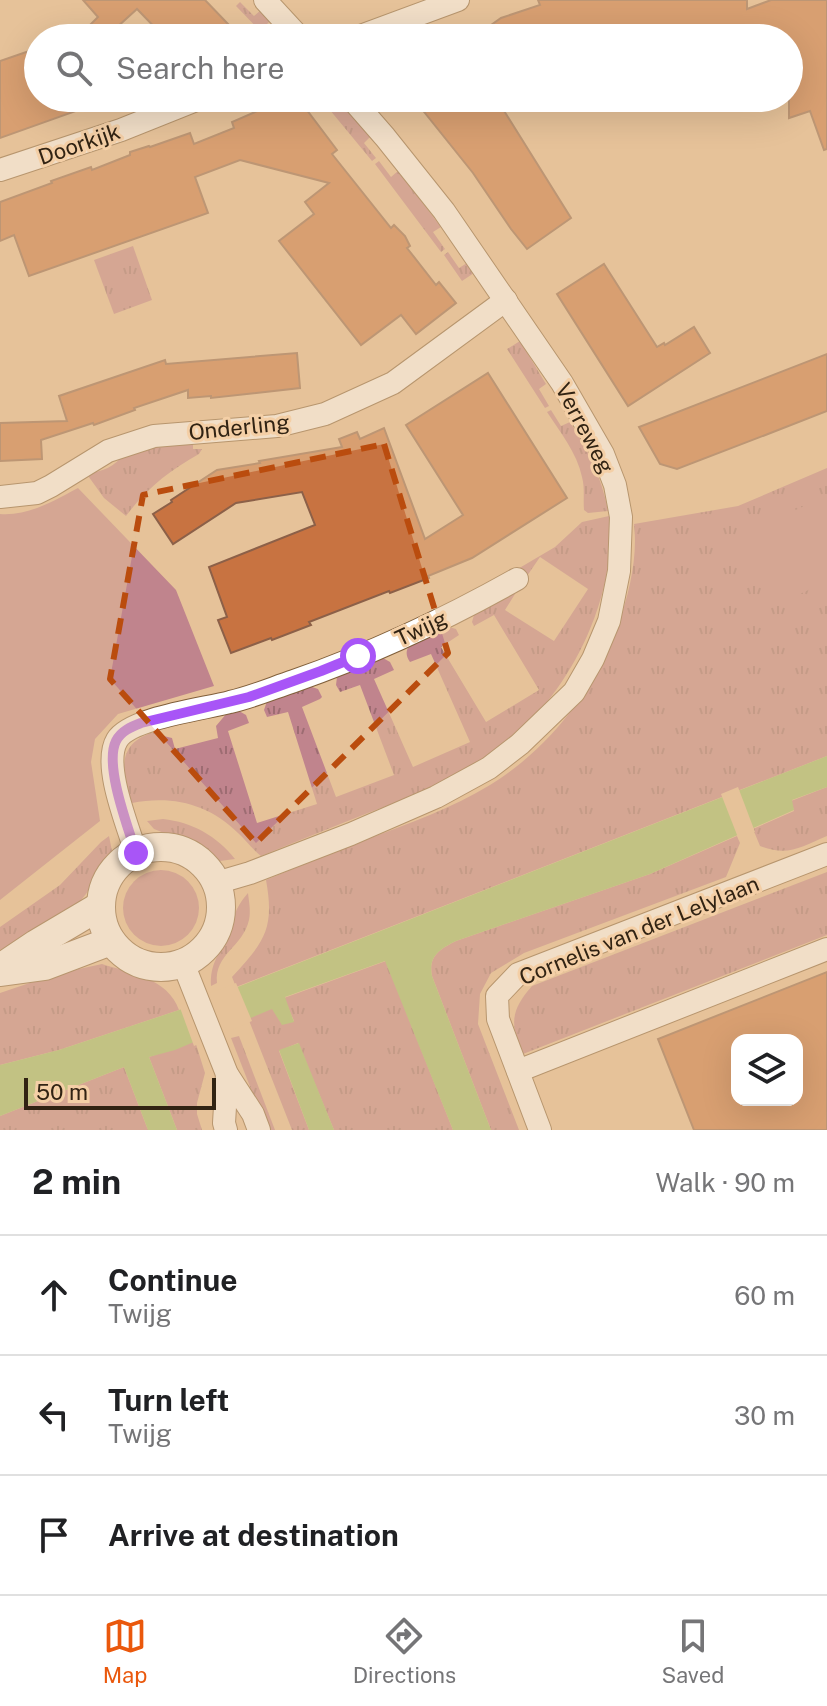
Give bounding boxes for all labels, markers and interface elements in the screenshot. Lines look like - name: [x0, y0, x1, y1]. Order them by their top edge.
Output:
- search box: [24, 24, 803, 112]
- icon: search: [52, 46, 96, 90]
- text: Search here: [116, 50, 284, 86]
- street label: Doorkijk: [35, 118, 123, 170]
- street label: Verreweg: [550, 378, 620, 478]
- street label: Onderling: [187, 409, 291, 445]
- street label: Twijg: [391, 605, 451, 651]
- route start: [340, 638, 376, 674]
- route end: [118, 835, 154, 871]
- street label: Cornelis van der Lelylaan: [515, 870, 763, 990]
- map controls: [731, 1034, 803, 1106]
- button: layers: [731, 1034, 803, 1106]
- scale bar: [24, 1074, 216, 1110]
- text: 50 m: [36, 1079, 88, 1105]
- text: 2 min: [32, 1162, 121, 1202]
- text: Walk · 90 m: [655, 1167, 795, 1198]
- text: Continue: [108, 1262, 238, 1298]
- icon: ahead: [32, 1273, 76, 1317]
- text: 60 m: [734, 1280, 795, 1311]
- text: Twijg: [108, 1298, 172, 1329]
- text: Turn left: [108, 1382, 229, 1418]
- icon: left: [32, 1393, 76, 1437]
- text: 30 m: [734, 1400, 795, 1431]
- text: Twijg: [108, 1418, 172, 1449]
- icon: arrive: [32, 1513, 76, 1557]
- text: Arrive at destination: [108, 1517, 399, 1553]
- tab: Map: [103, 1614, 147, 1688]
- tab: Directions: [353, 1614, 456, 1688]
- tab: Saved: [661, 1614, 724, 1688]

